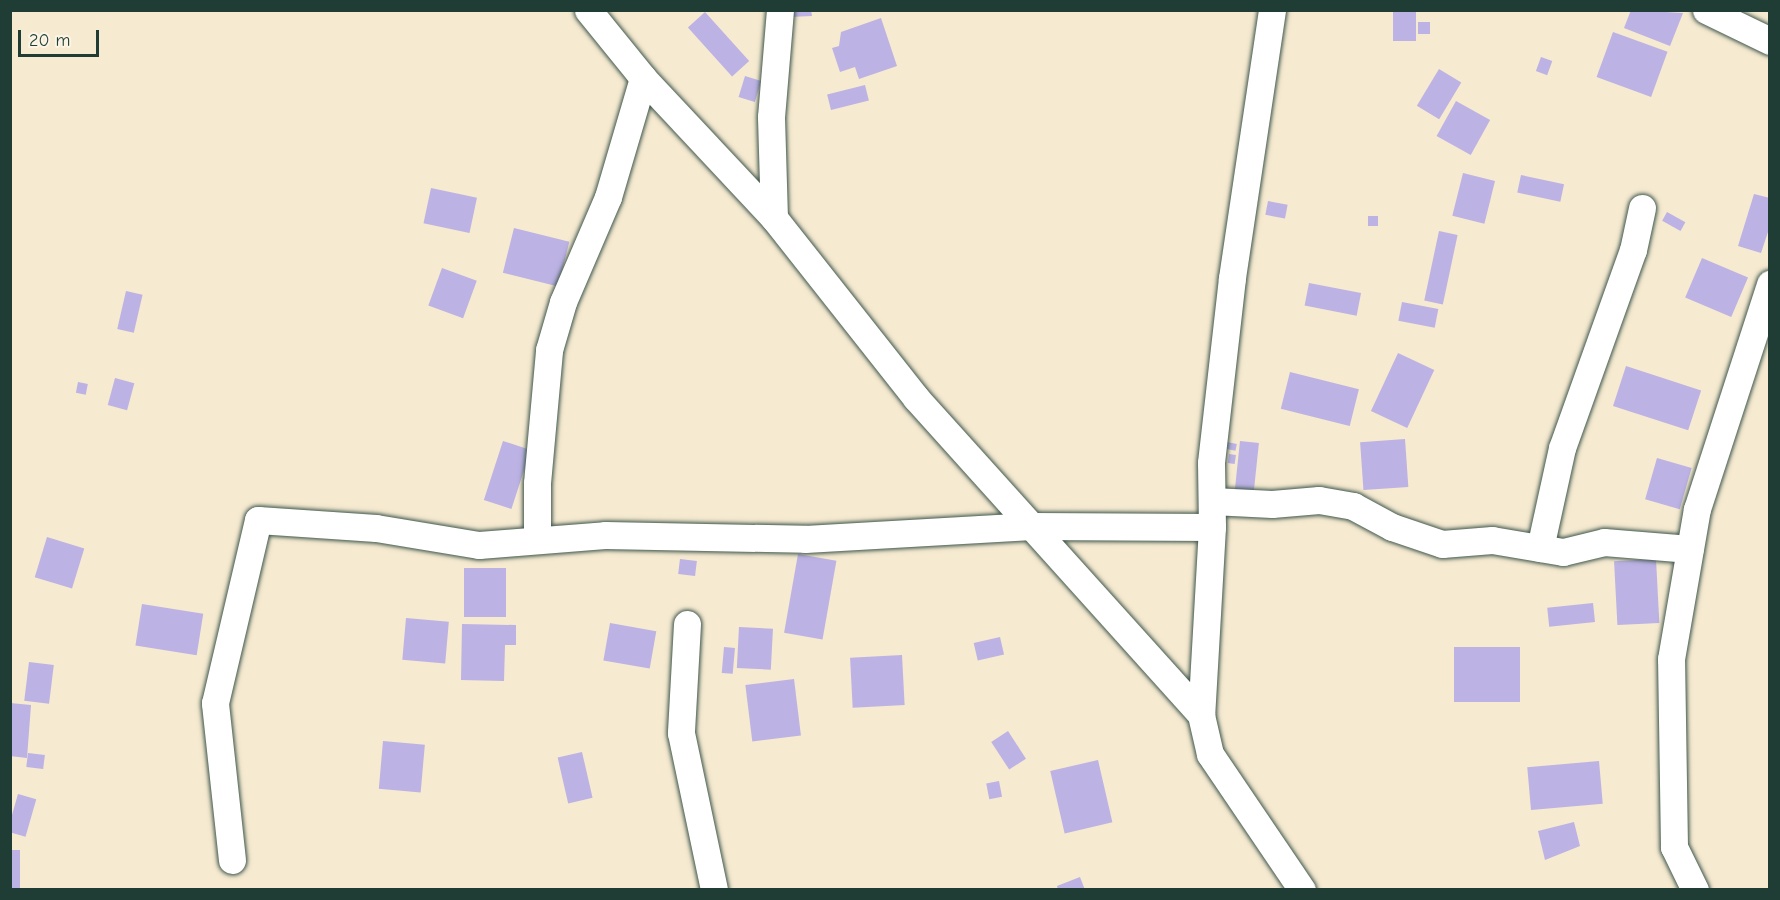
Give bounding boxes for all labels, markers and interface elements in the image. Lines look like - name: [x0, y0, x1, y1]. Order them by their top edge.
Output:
- scale bar: [21, 18, 102, 56]
- text: 20 m: [29, 30, 70, 51]

